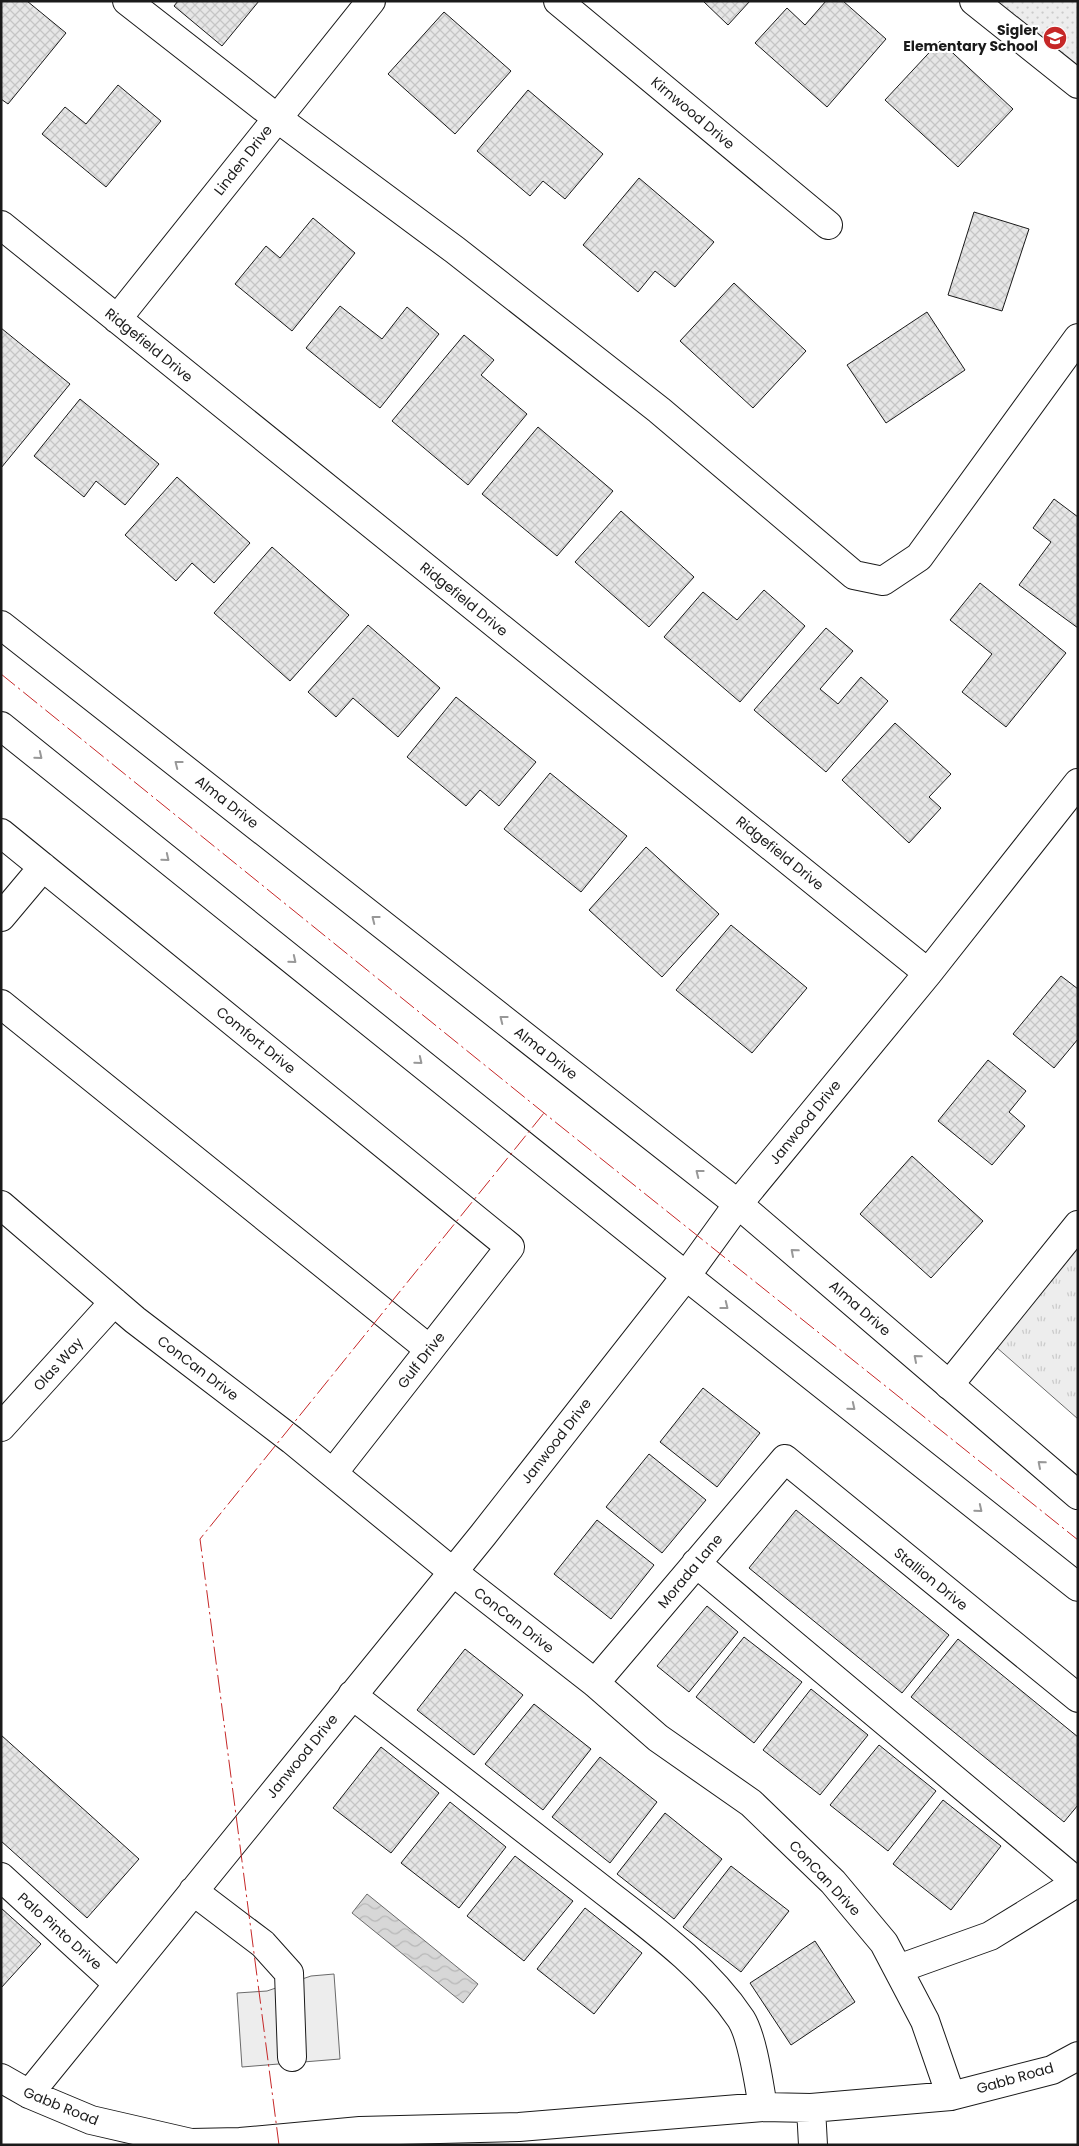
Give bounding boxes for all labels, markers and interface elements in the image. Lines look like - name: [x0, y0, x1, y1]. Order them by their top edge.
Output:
- place label: Sigler Elementary School: [903, 20, 1038, 56]
- school or university icon: Sigler Elementary School: [1042, 25, 1068, 51]
- street label: Kirnwood Drive: [647, 72, 739, 154]
- street label: Linden Drive: [209, 120, 277, 199]
- street label: Ridgefield Drive: [101, 303, 198, 387]
- street label: Ridgefield Drive: [416, 557, 513, 641]
- one-way arrow: [33, 751, 42, 759]
- one-way arrow: [175, 761, 184, 770]
- street label: Alma Drive: [191, 771, 263, 833]
- street label: Ridgefield Drive: [732, 811, 829, 895]
- one-way arrow: [160, 852, 169, 860]
- one-way arrow: [372, 916, 381, 924]
- one-way arrow: [287, 954, 296, 963]
- street label: Comfort Drive: [212, 1002, 300, 1078]
- one-way arrow: [499, 1016, 509, 1025]
- street label: Alma Drive: [510, 1022, 582, 1084]
- one-way arrow: [413, 1056, 422, 1064]
- street label: Janwood Drive: [765, 1075, 846, 1169]
- one-way arrow: [696, 1171, 705, 1179]
- one-way arrow: [791, 1249, 800, 1258]
- street label: Alma Drive: [825, 1276, 895, 1341]
- one-way arrow: [719, 1301, 728, 1309]
- street label: Gulf Drive: [393, 1327, 450, 1392]
- street label: ConCan Drive: [153, 1331, 243, 1405]
- street label: Olas Way: [28, 1333, 88, 1395]
- one-way arrow: [914, 1354, 923, 1363]
- street label: Janwood Drive: [516, 1394, 596, 1488]
- one-way arrow: [846, 1402, 855, 1410]
- one-way arrow: [1037, 1460, 1046, 1469]
- one-way arrow: [973, 1503, 982, 1511]
- street label: Morada Lane: [653, 1529, 727, 1612]
- street label: Stallion Drive: [890, 1543, 972, 1615]
- street label: ConCan Drive: [470, 1582, 559, 1658]
- street label: Janwood Drive: [262, 1709, 343, 1803]
- street label: ConCan Drive: [785, 1836, 866, 1920]
- street label: Palo Pinto Drive: [14, 1888, 107, 1974]
- street label: Gabb Road: [974, 2057, 1056, 2099]
- street label: Gabb Road: [20, 2082, 102, 2130]

